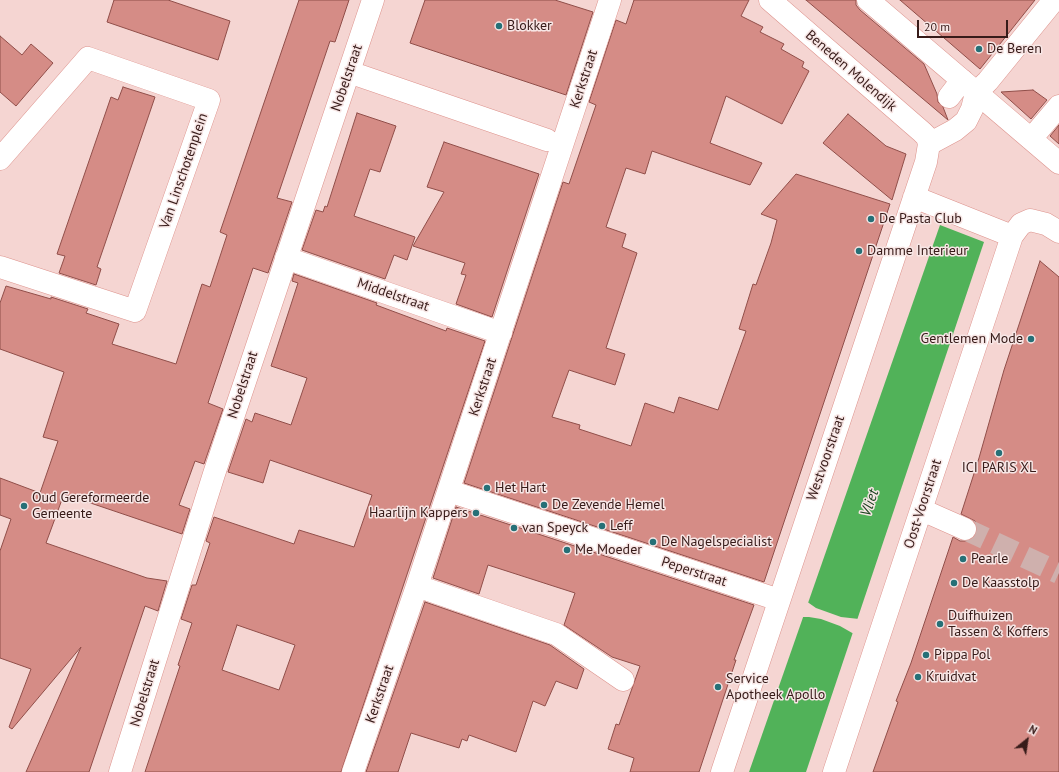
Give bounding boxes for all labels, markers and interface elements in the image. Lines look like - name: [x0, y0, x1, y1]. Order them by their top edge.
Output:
- scale bar: [919, 12, 1010, 38]
- place label: Blokker: [507, 18, 552, 34]
- text: 20 m: [924, 19, 950, 34]
- marker: Blokker: [494, 21, 504, 31]
- street label: Beneden Molendijk: [802, 27, 900, 115]
- place label: De Beren: [987, 41, 1042, 57]
- street label: Nobelstraat: [328, 42, 366, 114]
- marker: De Beren: [974, 44, 984, 54]
- street label: Kerkstraat: [567, 48, 601, 110]
- street label: Van Linschotenplein: [156, 111, 212, 231]
- place label: De Pasta Club: [879, 211, 962, 227]
- marker: De Pasta Club: [866, 214, 876, 224]
- place label: Damme Interieur: [867, 243, 968, 259]
- marker: Damme Interieur: [854, 246, 864, 256]
- street label: Middelstraat: [355, 275, 431, 315]
- place label: Gentlemen Mode: [921, 331, 1023, 347]
- marker: Gentlemen Mode: [1026, 334, 1036, 344]
- street label: Nobelstraat: [224, 349, 262, 421]
- street label: Kerkstraat: [466, 356, 500, 418]
- street label: Westvoorstraat: [804, 413, 848, 503]
- marker: ICI PARIS XL: [994, 448, 1004, 458]
- street label: Oost-Voorstraat: [901, 457, 945, 551]
- place label: ICI PARIS XL: [962, 460, 1036, 476]
- place label: Het Hart: [495, 480, 546, 496]
- marker: Het Hart: [482, 483, 492, 493]
- water label: Vliet: [857, 487, 883, 519]
- place label: Oud Gereformeerde Gemeente: [32, 490, 149, 522]
- place label: De Zevende Hemel: [552, 497, 665, 513]
- marker: De Zevende Hemel: [539, 500, 549, 510]
- marker: Oud Gereformeerde Gemeente: [19, 501, 29, 511]
- place label: Haarlijn Kappers: [369, 505, 468, 521]
- marker: Haarlijn Kappers: [471, 508, 481, 518]
- place label: Leff: [610, 518, 632, 534]
- place label: van Speyck: [522, 520, 588, 536]
- marker: Leff: [597, 521, 607, 531]
- marker: van Speyck: [509, 523, 519, 533]
- place label: De Nagelspecialist: [661, 534, 772, 550]
- marker: De Nagelspecialist: [648, 537, 658, 547]
- place label: Me Moeder: [575, 542, 642, 558]
- marker: Me Moeder: [562, 545, 572, 555]
- place label: Pearle: [971, 551, 1008, 567]
- street label: Peperstraat: [659, 554, 729, 590]
- marker: Pearle: [958, 554, 968, 564]
- place label: De Kaasstolp: [962, 575, 1040, 591]
- marker: De Kaasstolp: [949, 578, 959, 588]
- place label: Duifhuizen Tassen & Koffers: [948, 608, 1048, 640]
- marker: Duifhuizen Tassen & Koffers: [935, 619, 945, 629]
- place label: Pippa Pol: [934, 647, 990, 663]
- marker: Pippa Pol: [921, 650, 931, 660]
- street label: Nobelstraat: [127, 657, 163, 729]
- street label: Kerkstraat: [362, 663, 398, 725]
- place label: Kruidvat: [926, 669, 976, 685]
- place label: Service Apotheek Apollo: [726, 671, 825, 704]
- marker: Kruidvat: [913, 672, 923, 682]
- marker: Service Apotheek Apollo: [713, 682, 723, 692]
- north arrow: [1007, 720, 1047, 760]
- text: N: [1026, 722, 1040, 737]

